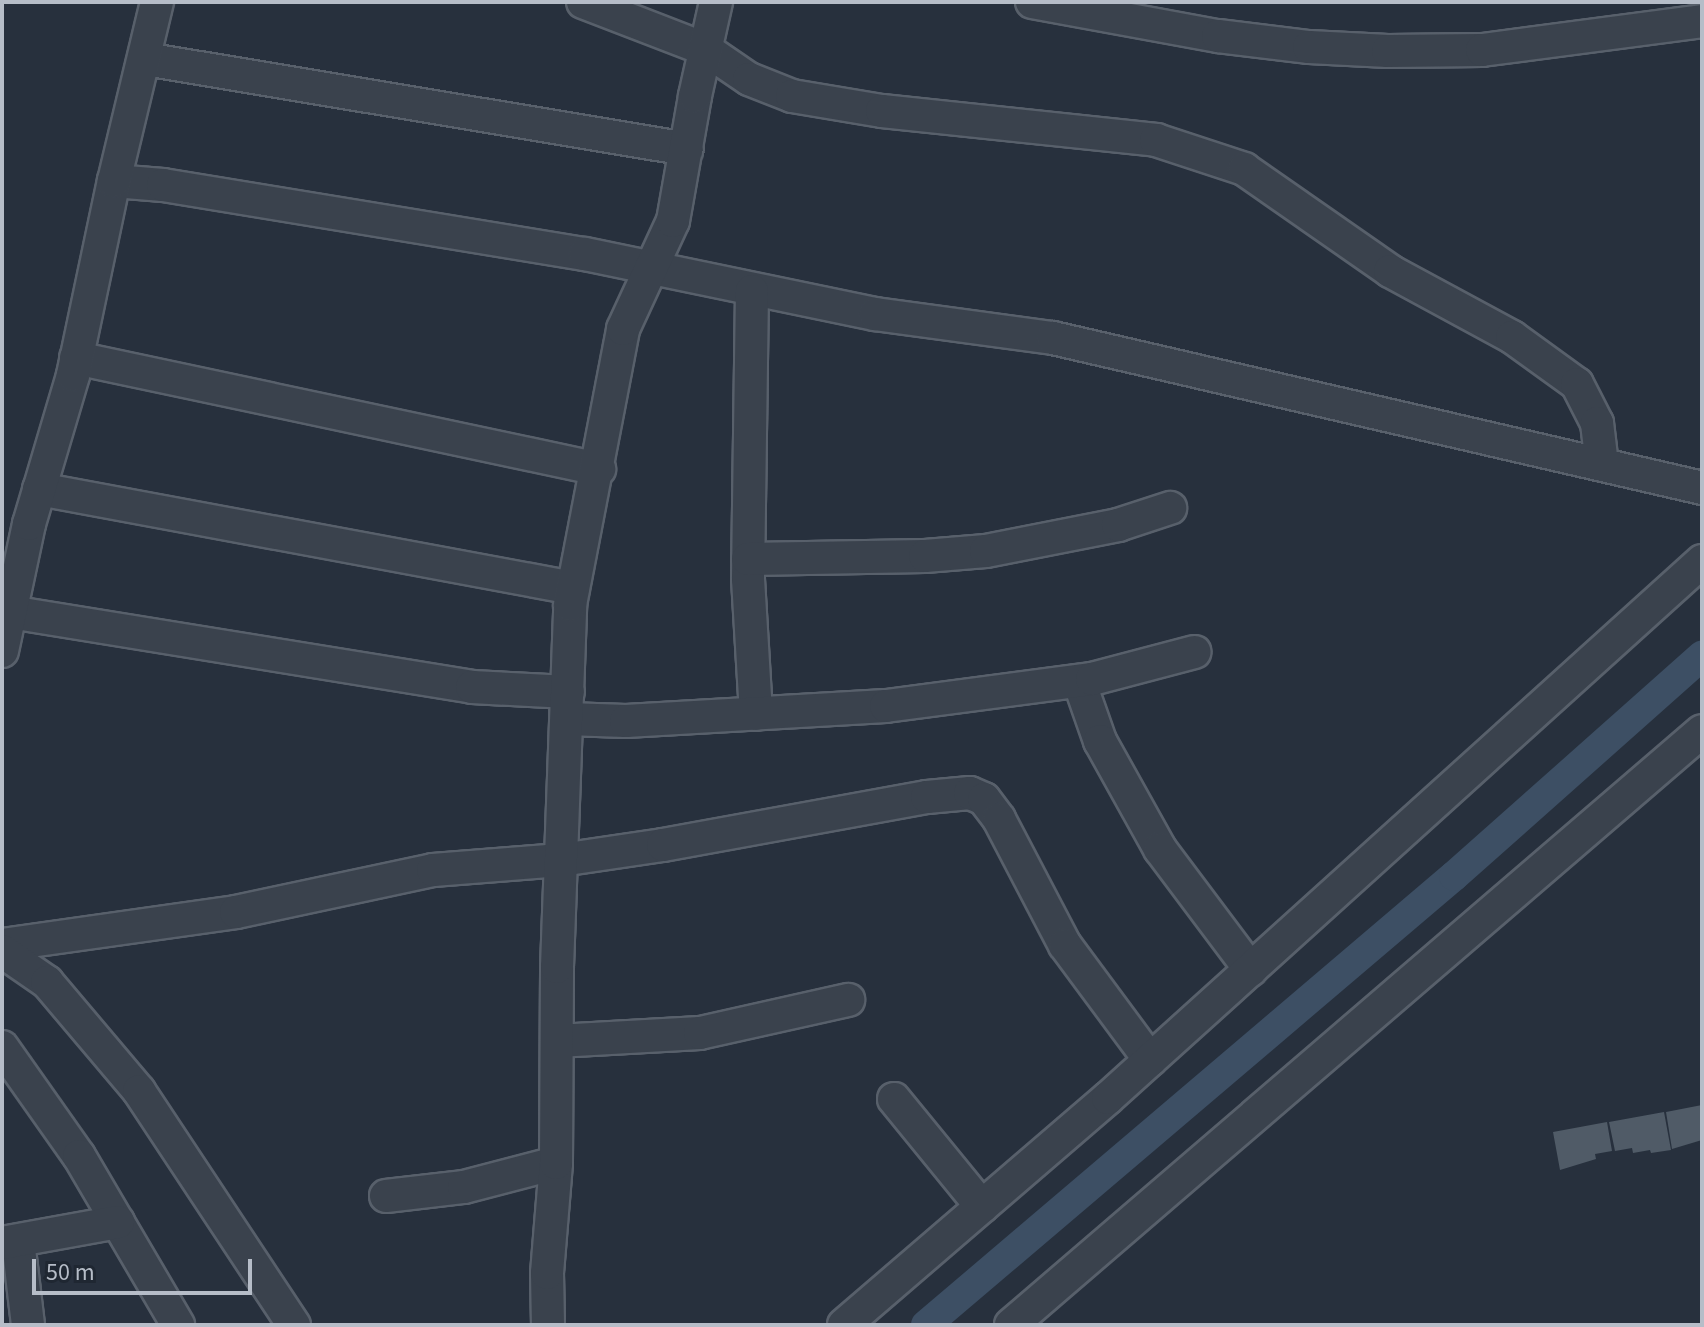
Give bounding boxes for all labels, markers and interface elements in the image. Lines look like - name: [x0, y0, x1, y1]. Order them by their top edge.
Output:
- scale bar: [36, 1243, 256, 1293]
- text: 50 m: [46, 1255, 95, 1290]

